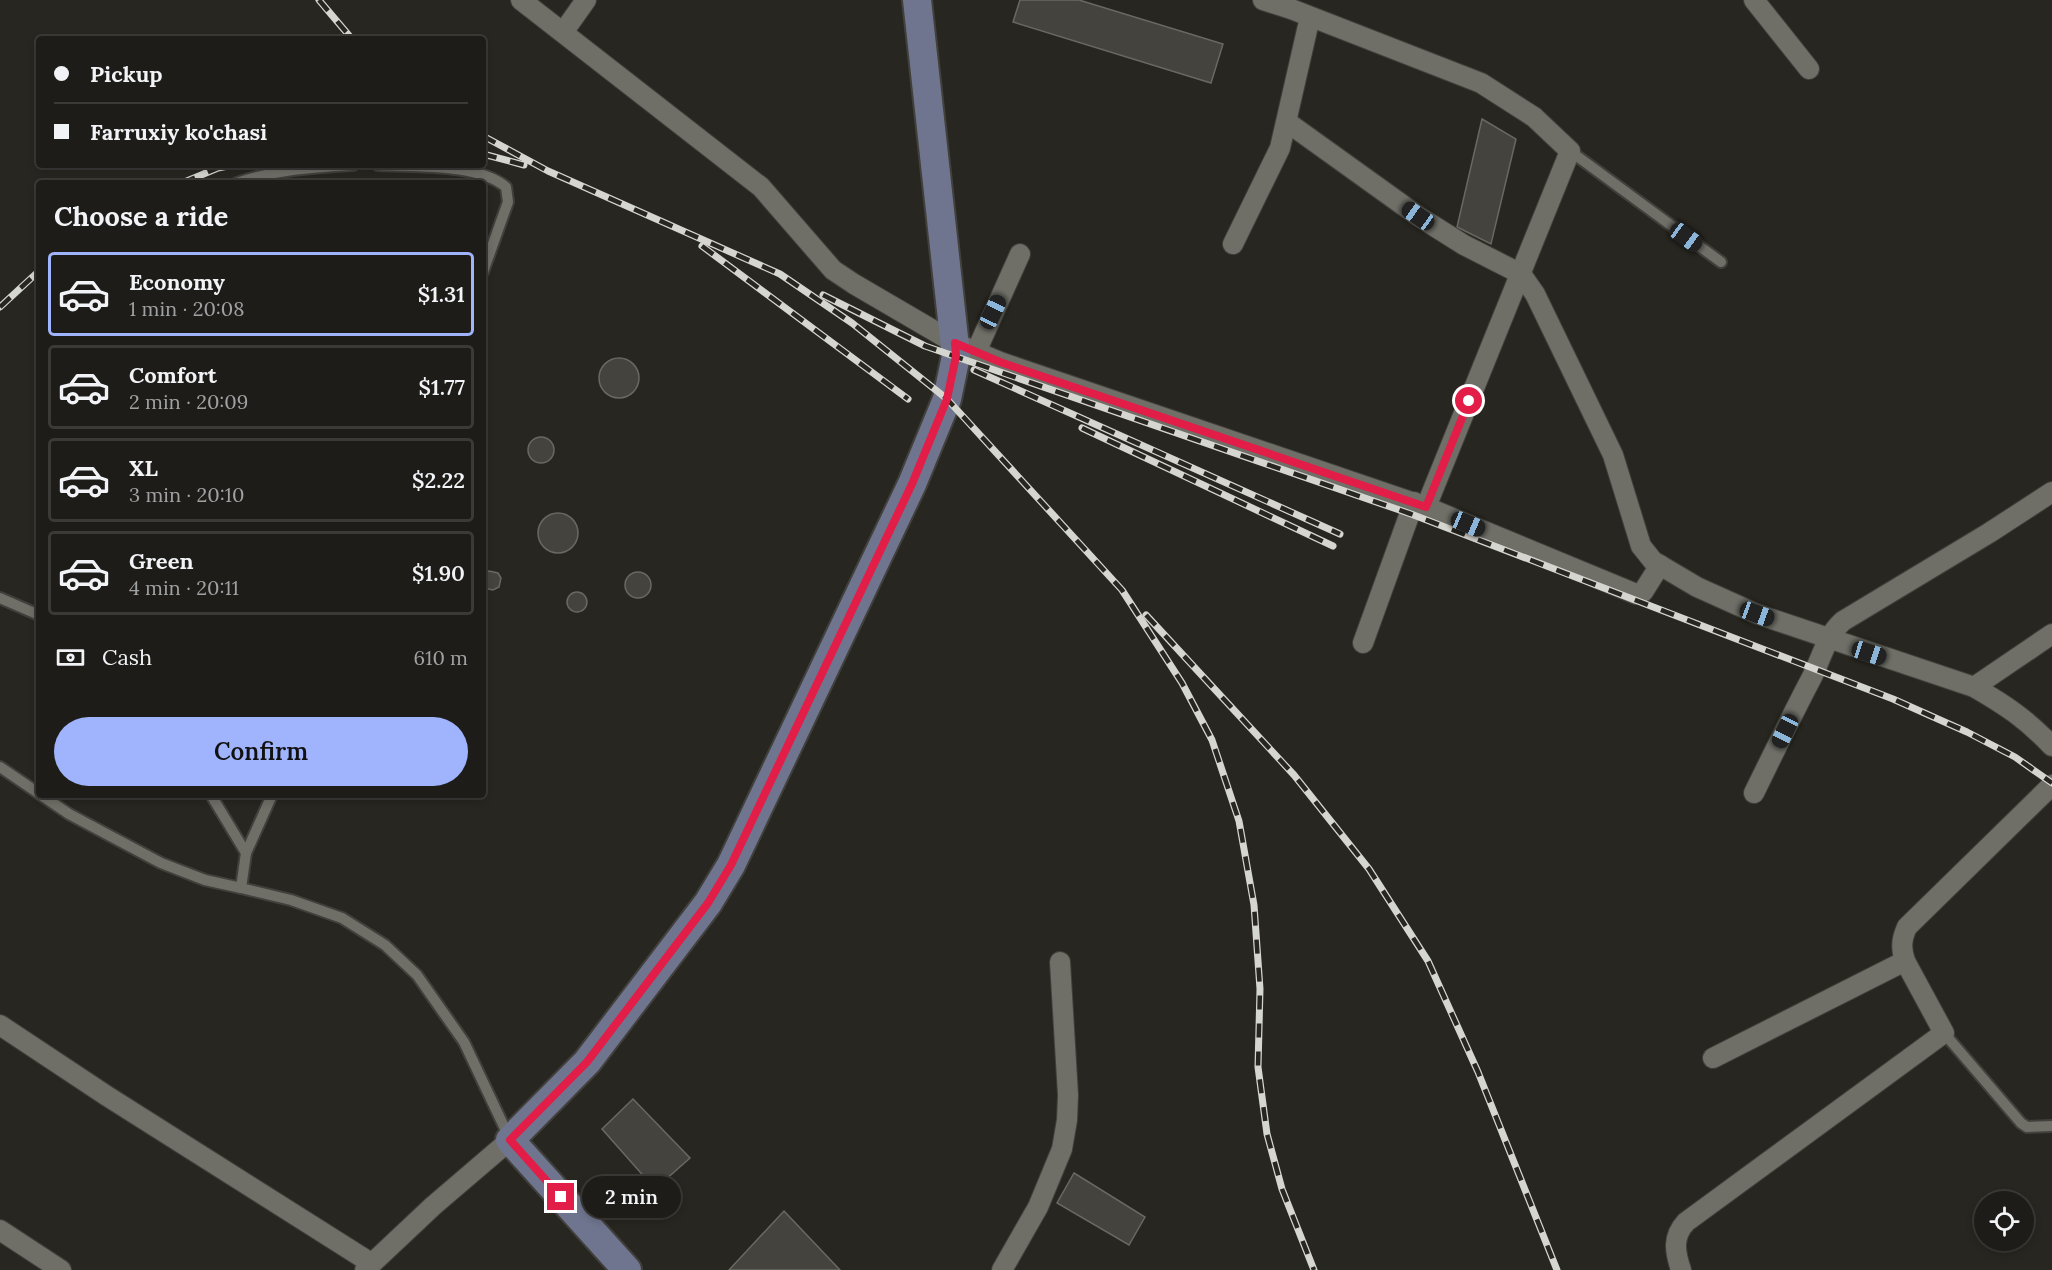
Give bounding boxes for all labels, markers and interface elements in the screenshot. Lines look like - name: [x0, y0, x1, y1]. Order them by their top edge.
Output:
- text: Pickup: [90, 60, 163, 88]
- text: Farruxiy ko'chasi: [90, 118, 267, 146]
- car: [1398, 198, 1438, 234]
- text: Choose a ride: [54, 199, 228, 233]
- car: [1666, 219, 1706, 255]
- icon: car: [57, 267, 111, 321]
- text: Economy: [129, 268, 225, 296]
- text: $1.31: [418, 280, 465, 308]
- car: [977, 292, 1009, 332]
- text: 1 min · 20:08: [129, 296, 245, 321]
- icon: car: [57, 360, 111, 414]
- text: Comfort: [129, 361, 217, 389]
- text: $1.77: [419, 373, 465, 401]
- route start: [1455, 387, 1482, 414]
- text: 2 min · 20:09: [129, 389, 248, 414]
- icon: car: [57, 453, 111, 507]
- text: XL: [129, 454, 158, 482]
- text: $2.22: [412, 466, 465, 494]
- text: 3 min · 20:10: [129, 482, 244, 507]
- car: [1448, 509, 1488, 539]
- icon: car: [57, 546, 111, 600]
- text: Green: [129, 547, 194, 575]
- text: $1.90: [412, 559, 465, 587]
- text: 4 min · 20:11: [129, 575, 239, 600]
- car: [1737, 599, 1777, 629]
- car: [1849, 639, 1889, 667]
- icon: cash: [54, 641, 87, 674]
- text: Cash: [102, 643, 152, 671]
- text: 610 m: [414, 645, 468, 670]
- car: [1769, 711, 1801, 751]
- button: Confirm: [54, 717, 468, 786]
- callout: 2 min: [582, 1176, 681, 1218]
- route end: [547, 1183, 574, 1210]
- text: 2 min: [605, 1184, 658, 1209]
- map controls: [1974, 1191, 2034, 1251]
- button: locate: [1974, 1191, 2034, 1251]

